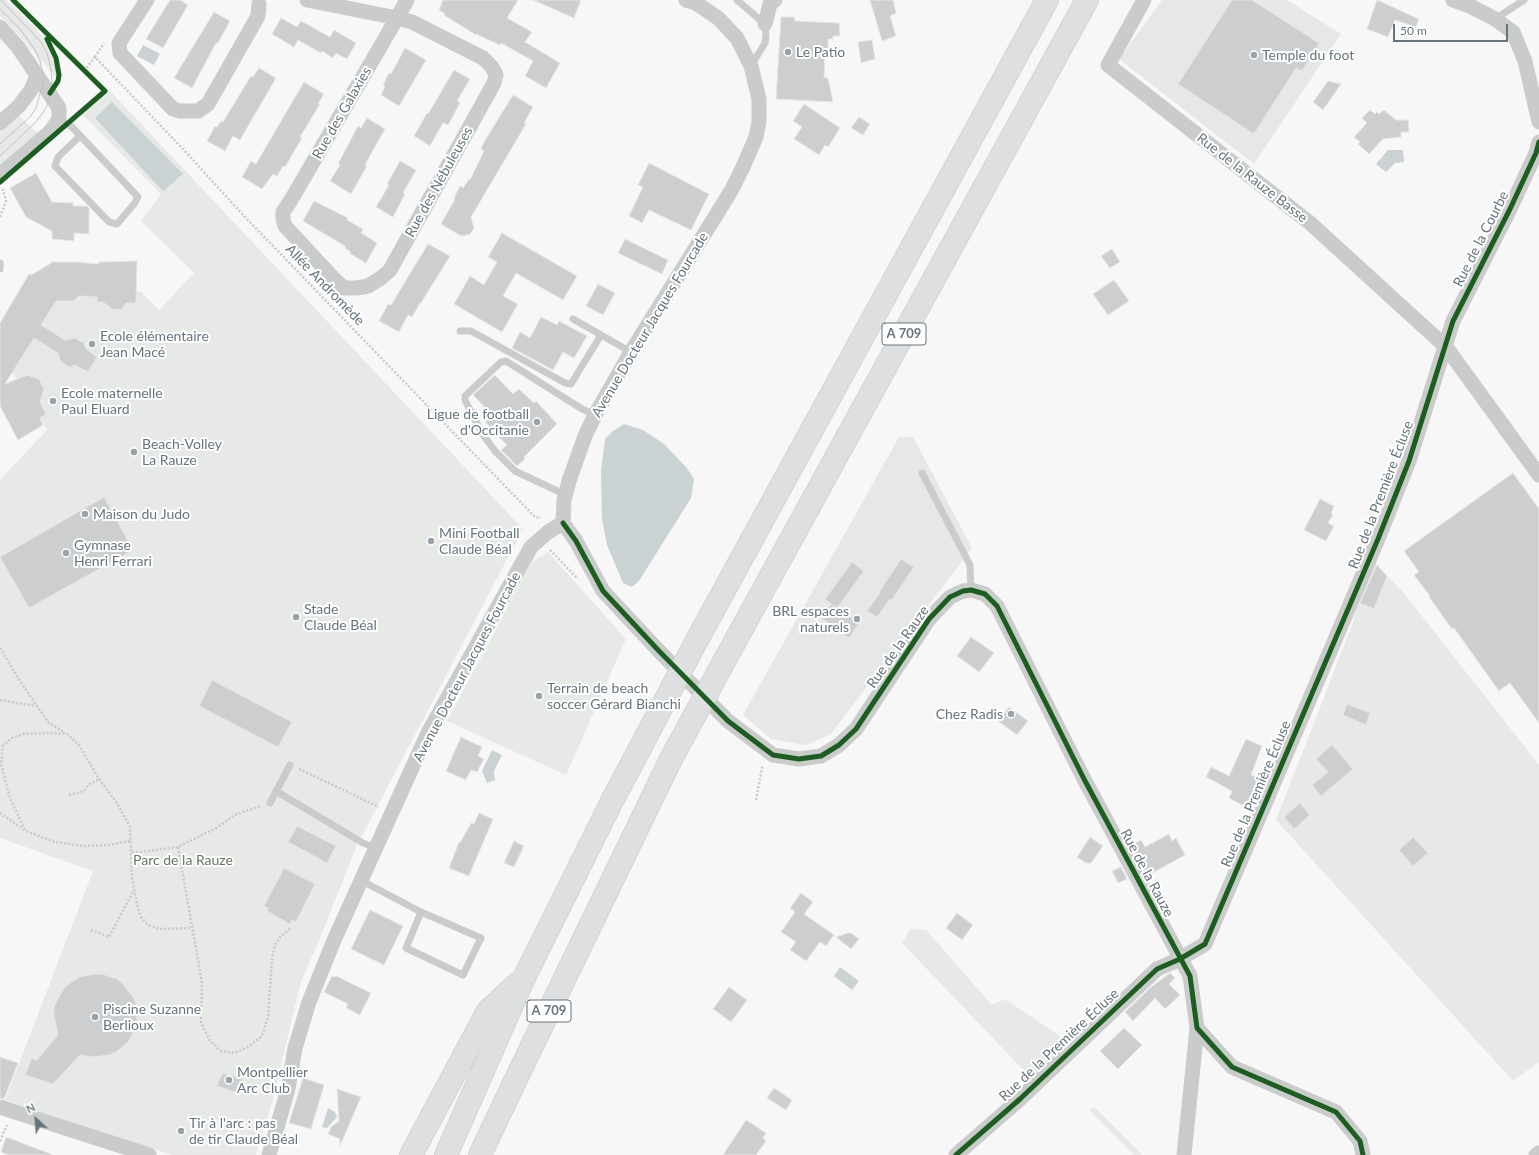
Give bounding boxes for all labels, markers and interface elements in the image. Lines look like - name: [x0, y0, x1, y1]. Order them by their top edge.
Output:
- scale bar: [1395, 16, 1510, 42]
- text: 50 m: [1400, 23, 1427, 38]
- place label: Le Patio: [796, 44, 845, 60]
- marker: Le Patio: [783, 47, 793, 57]
- place label: Temple du foot: [1262, 47, 1354, 63]
- marker: Temple du foot: [1249, 50, 1259, 60]
- street label: Rue des Galaxies: [309, 64, 375, 162]
- street label: Rue des Nébuleuses: [402, 124, 476, 240]
- street label: Rue de la Rauze Basse: [1193, 130, 1311, 226]
- street label: Rue de la Courbe: [1450, 188, 1512, 290]
- street label: Avenue Docteur Jacques Fourcade: [588, 230, 712, 420]
- street label: Allée Andromède: [282, 241, 368, 329]
- road number: A 709: [882, 323, 926, 345]
- place label: Ecole élémentaire Jean Macé: [100, 328, 209, 360]
- marker: Ecole élémentaire Jean Macé: [87, 339, 97, 349]
- place label: Ecole maternelle Paul Eluard: [61, 385, 163, 418]
- marker: Ecole maternelle Paul Eluard: [48, 396, 58, 406]
- place label: Ligue de football d'Occitanie: [427, 406, 529, 438]
- marker: Ligue de football d'Occitanie: [532, 417, 542, 427]
- street label: Rue de la Première Écluse: [1345, 418, 1417, 572]
- place label: Beach-Volley La Rauze: [142, 436, 222, 468]
- marker: Beach-Volley La Rauze: [129, 447, 139, 457]
- place label: Maison du Judo: [93, 506, 190, 522]
- marker: Maison du Judo: [80, 509, 90, 519]
- place label: Mini Football Claude Béal: [439, 525, 519, 558]
- marker: Mini Football Claude Béal: [426, 536, 436, 546]
- place label: Gymnase Henri Ferrari: [74, 537, 152, 570]
- marker: Gymnase Henri Ferrari: [61, 548, 71, 558]
- street label: Avenue Docteur Jacques Fourcade: [410, 569, 524, 765]
- place label: Stade Claude Béal: [304, 601, 377, 634]
- street label: Rue de la Rauze: [863, 602, 933, 692]
- place label: BRL espaces naturels: [772, 603, 849, 636]
- marker: Stade Claude Béal: [291, 612, 301, 622]
- marker: BRL espaces naturels: [852, 614, 862, 624]
- place label: Terrain de beach soccer Gérard Bianchi: [547, 680, 681, 712]
- marker: Terrain de beach soccer Gérard Bianchi: [534, 691, 544, 701]
- place label: Chez Radis: [936, 706, 1003, 722]
- marker: Chez Radis: [1006, 709, 1016, 719]
- street label: Rue de la Première Écluse: [1218, 718, 1294, 870]
- street label: Rue de la Rauze: [1117, 826, 1177, 920]
- park label: Parc de la Rauze: [133, 852, 233, 868]
- street label: Rue de la Première Écluse: [996, 985, 1122, 1105]
- road number: A 709: [527, 1000, 571, 1022]
- place label: Piscine Suzanne Berlioux: [103, 1001, 201, 1034]
- marker: Piscine Suzanne Berlioux: [90, 1012, 100, 1022]
- place label: Montpellier Arc Club: [237, 1064, 308, 1096]
- marker: Montpellier Arc Club: [224, 1075, 234, 1085]
- north arrow: [16, 1099, 56, 1139]
- text: N: [24, 1100, 37, 1115]
- place label: Tir à l'arc : pas de tir Claude Béal: [189, 1115, 298, 1148]
- marker: Tir à l'arc : pas de tir Claude Béal: [176, 1126, 186, 1136]

